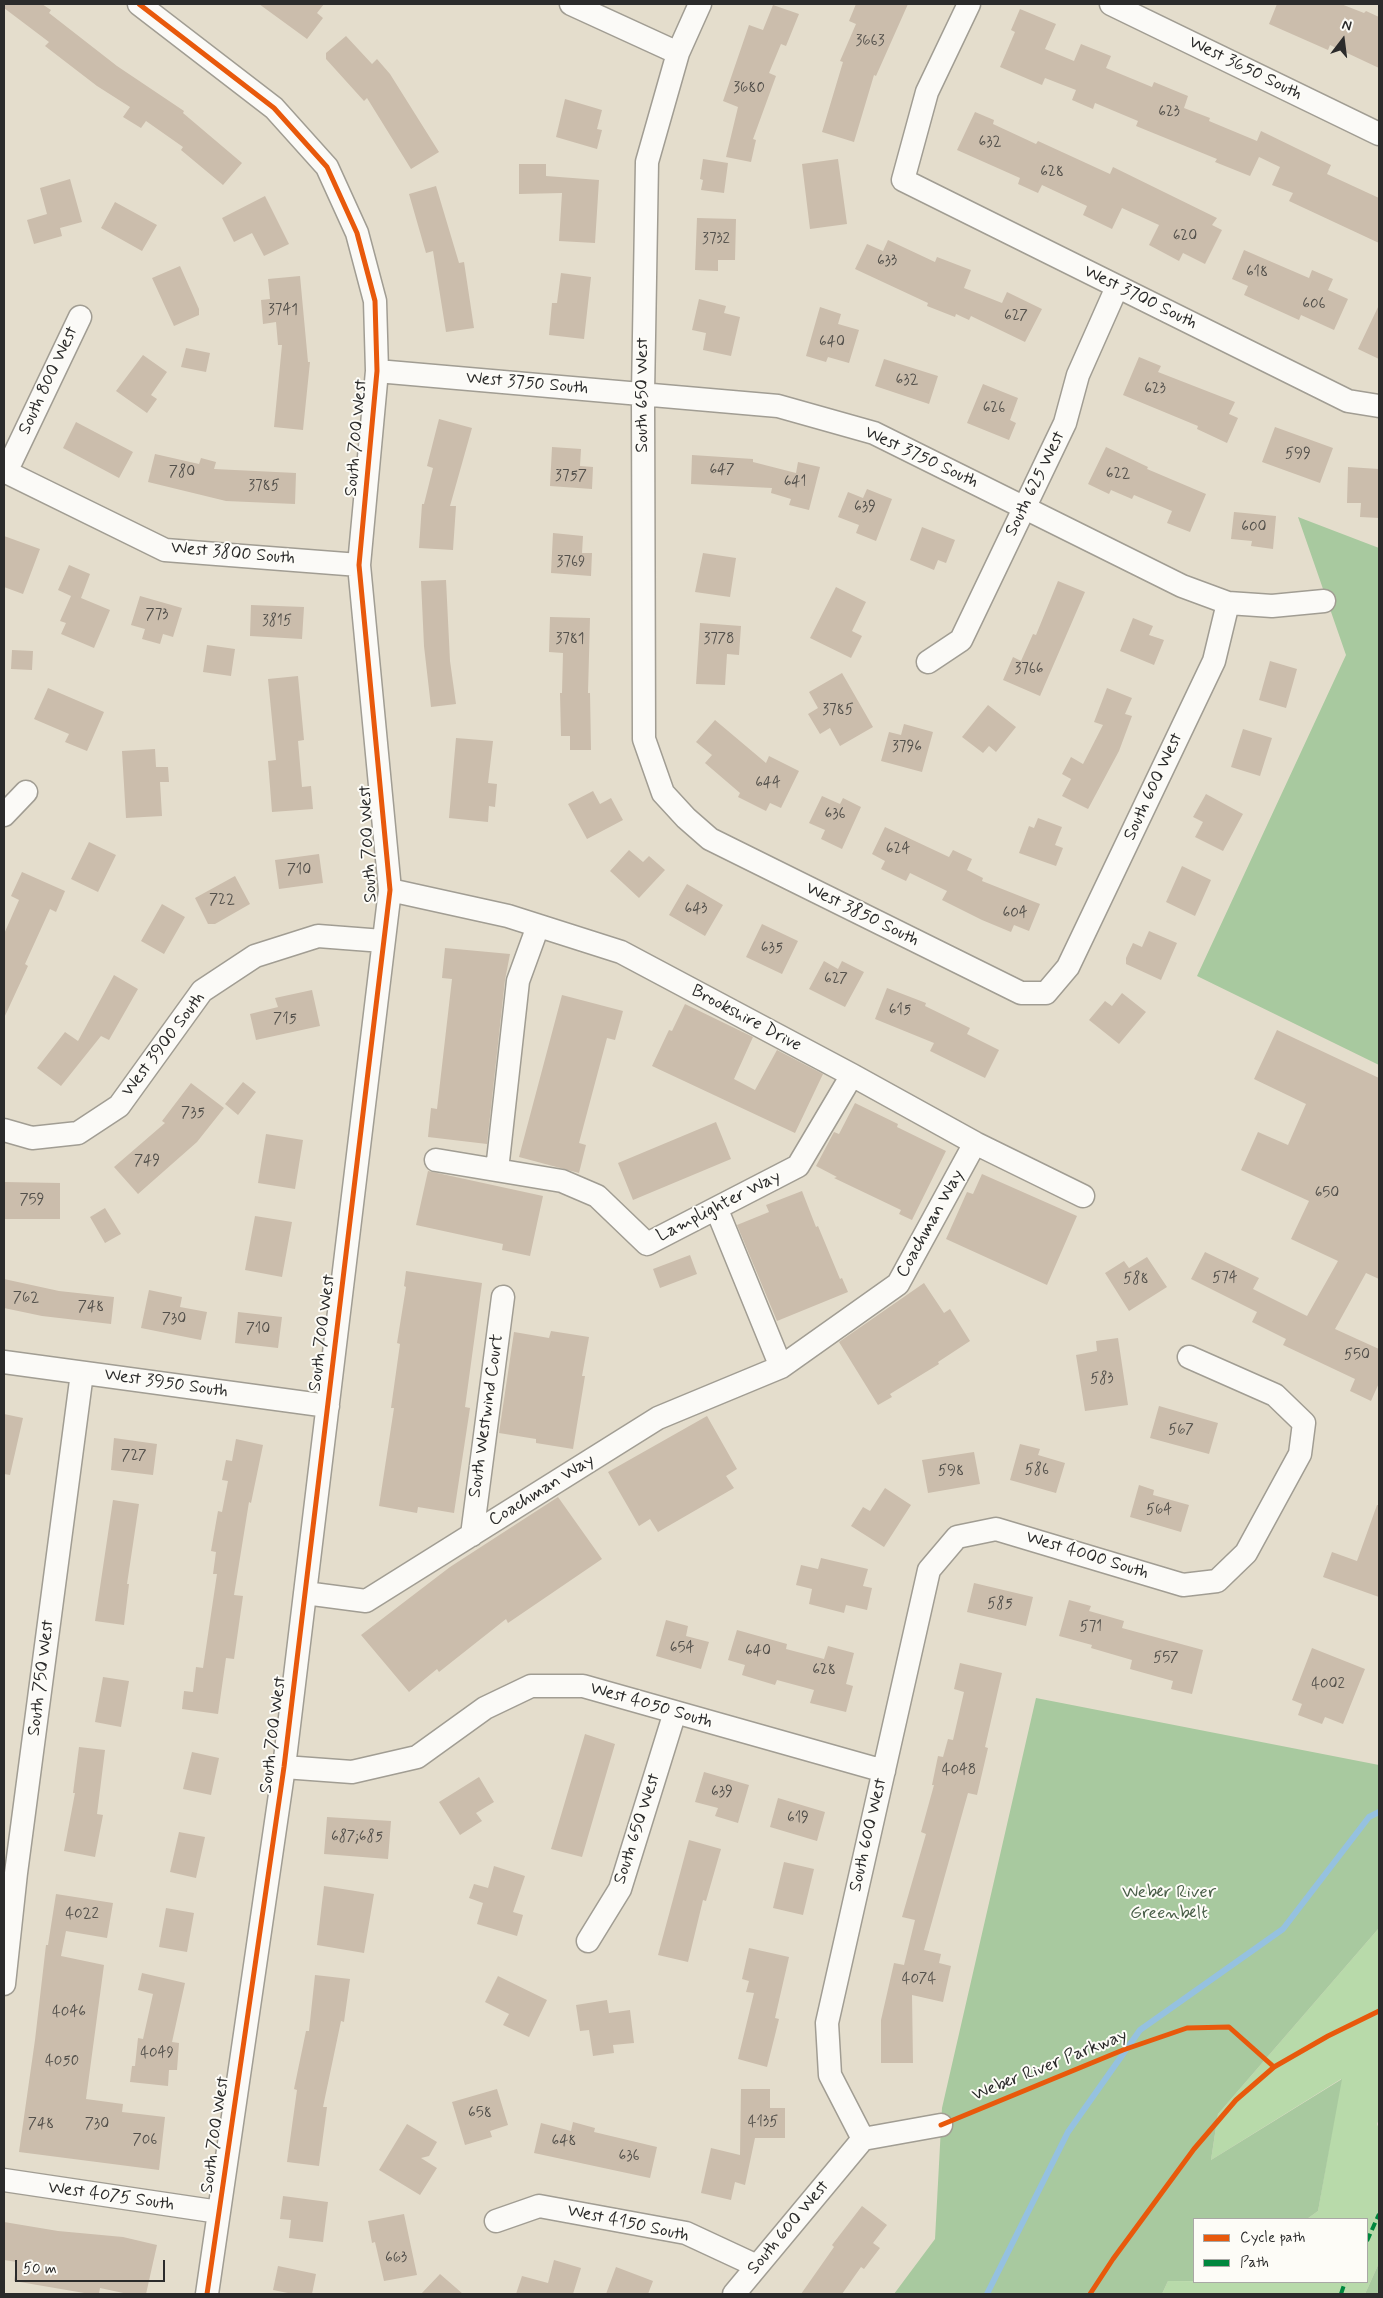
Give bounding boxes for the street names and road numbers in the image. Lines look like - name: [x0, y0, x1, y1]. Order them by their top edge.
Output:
- street label: West 3650 South: [1185, 32, 1305, 106]
- street label: West 3700 South: [1080, 261, 1200, 335]
- street label: South 800 West: [14, 323, 84, 439]
- street label: South 650 West: [632, 337, 654, 453]
- street label: West 3750 South: [465, 368, 589, 400]
- street label: South 700 West: [341, 378, 373, 498]
- street label: West 3750 South: [861, 422, 981, 494]
- street label: South 625 West: [1001, 428, 1071, 540]
- street label: West 3800 South: [170, 538, 296, 570]
- street label: South 600 West: [1120, 730, 1188, 844]
- street label: South 700 West: [355, 785, 383, 903]
- street label: West 3850 South: [802, 878, 922, 952]
- street label: Brookshire Drive: [687, 981, 805, 1057]
- street label: West 3900 South: [118, 988, 210, 1102]
- street label: Lamplighter Way: [653, 1166, 785, 1248]
- street label: Coachman Way: [892, 1166, 970, 1282]
- street label: South 700 West: [305, 1273, 341, 1393]
- street label: South Westwind Court: [465, 1333, 509, 1499]
- street label: West 3950 South: [103, 1365, 229, 1403]
- street label: Coachman Way: [485, 1450, 599, 1532]
- street label: West 4000 South: [1023, 1527, 1151, 1585]
- street label: South 750 West: [24, 1619, 60, 1737]
- street label: South 700 West: [256, 1675, 292, 1795]
- street label: West 4050 South: [587, 1678, 715, 1734]
- street label: South 650 West: [610, 1771, 666, 1887]
- street label: South 600 West: [845, 1776, 893, 1894]
- street label: Weber River Parkway: [969, 2025, 1131, 2107]
- street label: South 700 West: [197, 2075, 235, 2195]
- street label: West 4075 South: [46, 2177, 176, 2217]
- street label: South 600 West: [743, 2177, 835, 2279]
- street label: West 4150 South: [565, 2201, 691, 2247]

